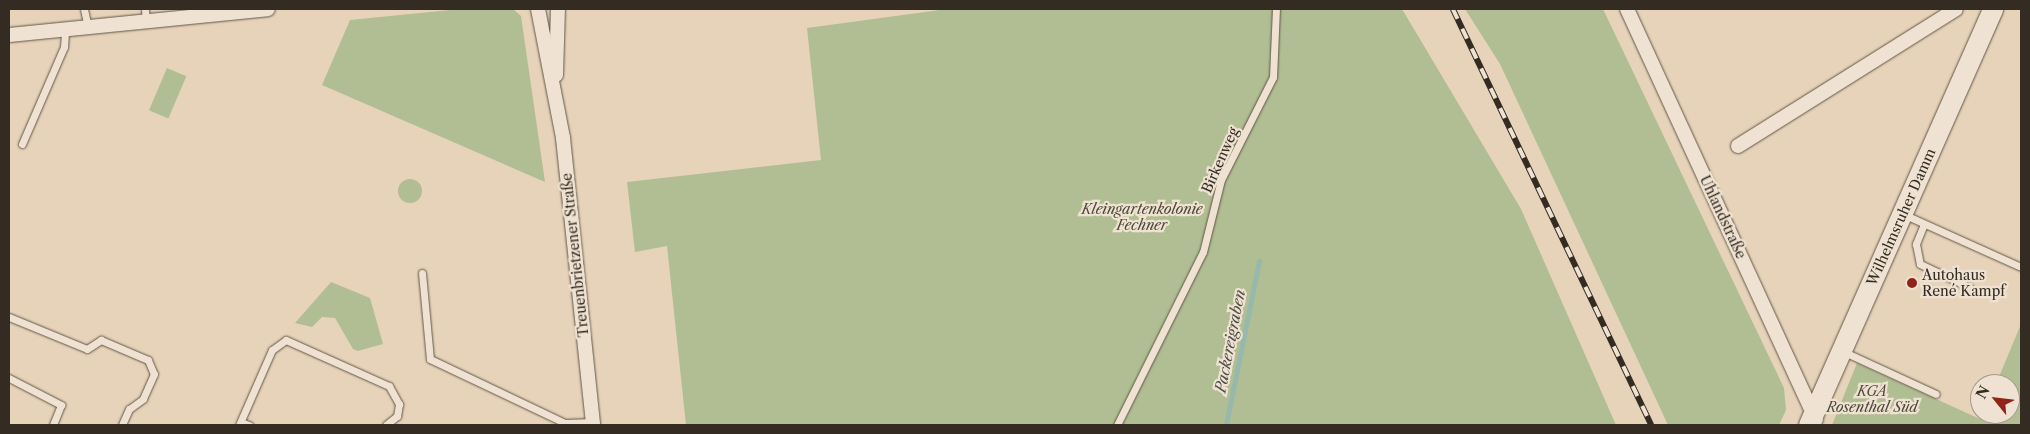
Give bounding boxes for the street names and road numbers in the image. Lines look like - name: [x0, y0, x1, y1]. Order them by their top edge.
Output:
- street label: Birkenweg: [1198, 125, 1242, 195]
- street label: Wilhelmsruher Damm: [1863, 145, 1939, 289]
- street label: Treuenbrietzener Straße: [558, 172, 592, 338]
- street label: Uhlandstraße: [1696, 173, 1750, 261]

